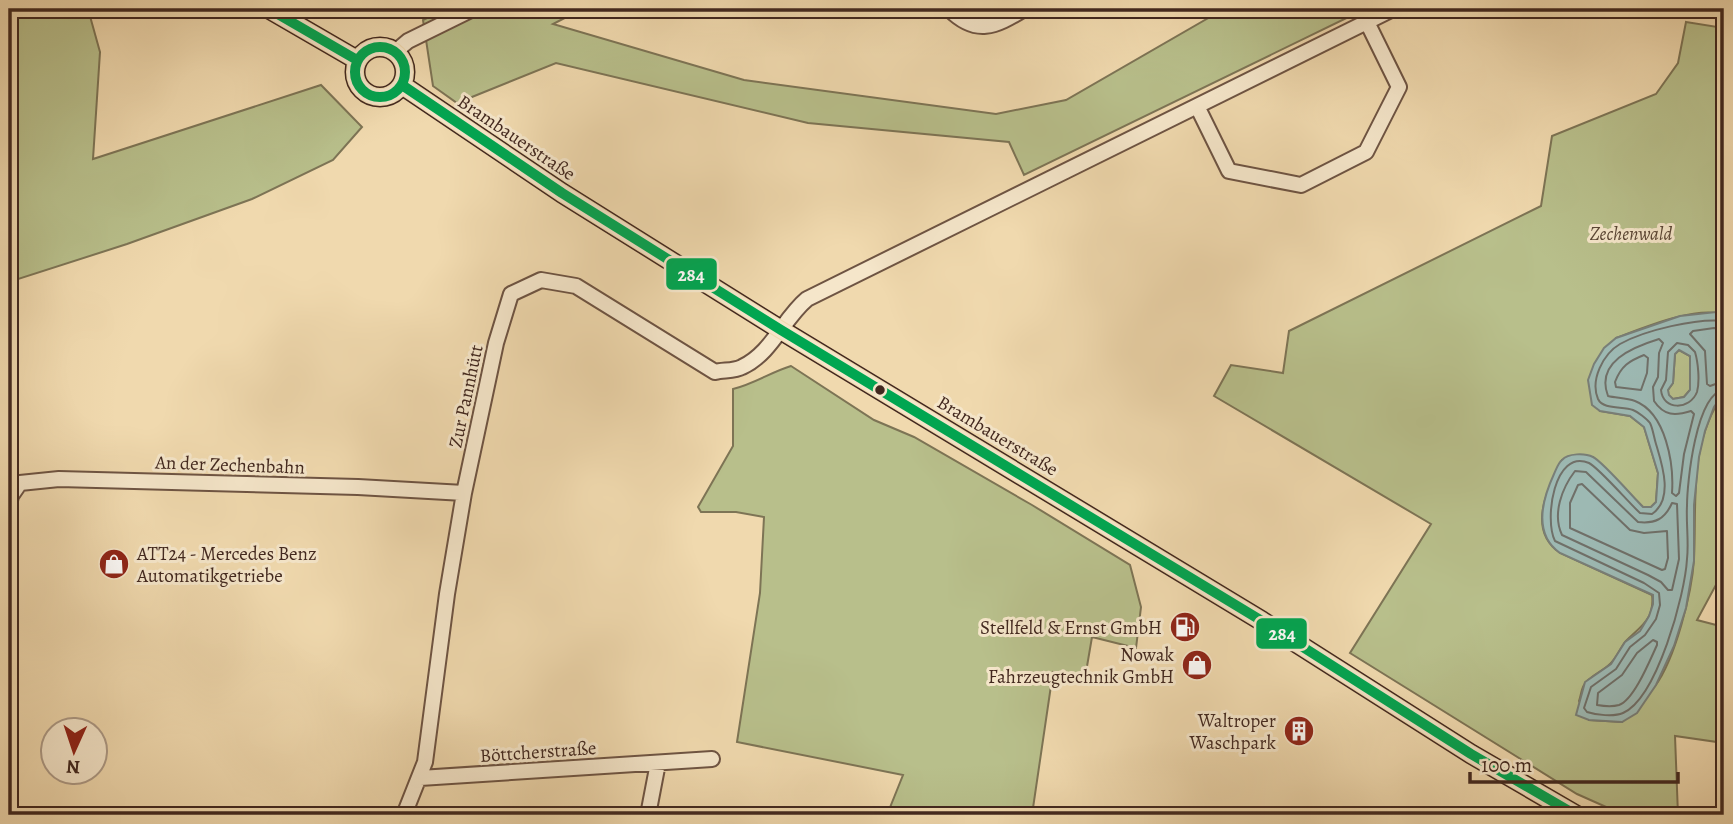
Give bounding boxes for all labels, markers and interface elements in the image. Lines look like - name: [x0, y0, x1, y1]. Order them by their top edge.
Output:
- street label: Brambauerstraße: [452, 89, 581, 187]
- park label: Zechenwald: [1590, 221, 1673, 247]
- line badge: 284: [665, 257, 718, 291]
- text: 284: [677, 262, 705, 288]
- street label: Zur Pannhütt: [442, 342, 490, 450]
- unlabelled marker: [873, 383, 887, 397]
- street label: Brambauerstraße: [932, 389, 1063, 482]
- street label: An der Zechenbahn: [154, 449, 305, 481]
- place label: ATT24 - Mercedes Benz Automatikgetriebe: [136, 541, 317, 589]
- shop icon: ATT24 - Mercedes Benz Automatikgetriebe: [97, 547, 131, 581]
- fuel station icon: Stellfeld & Ernst GmbH: [1168, 610, 1202, 644]
- place label: Stellfeld & Ernst GmbH: [980, 615, 1162, 641]
- line badge: 284: [1255, 617, 1308, 650]
- text: 284: [1268, 621, 1296, 647]
- place label: Nowak Fahrzeugtechnik GmbH: [988, 642, 1175, 690]
- shop icon: Nowak Fahrzeugtechnik GmbH: [1180, 648, 1214, 682]
- place label: Waltroper Waschpark: [1189, 708, 1277, 756]
- building icon: Waltroper Waschpark: [1282, 714, 1316, 748]
- north arrow: [38, 716, 108, 786]
- street label: Böttcherstraße: [479, 735, 597, 769]
- scale bar: [1470, 740, 1679, 784]
- text: 100 m: [1481, 751, 1532, 779]
- text: N: [65, 754, 81, 780]

